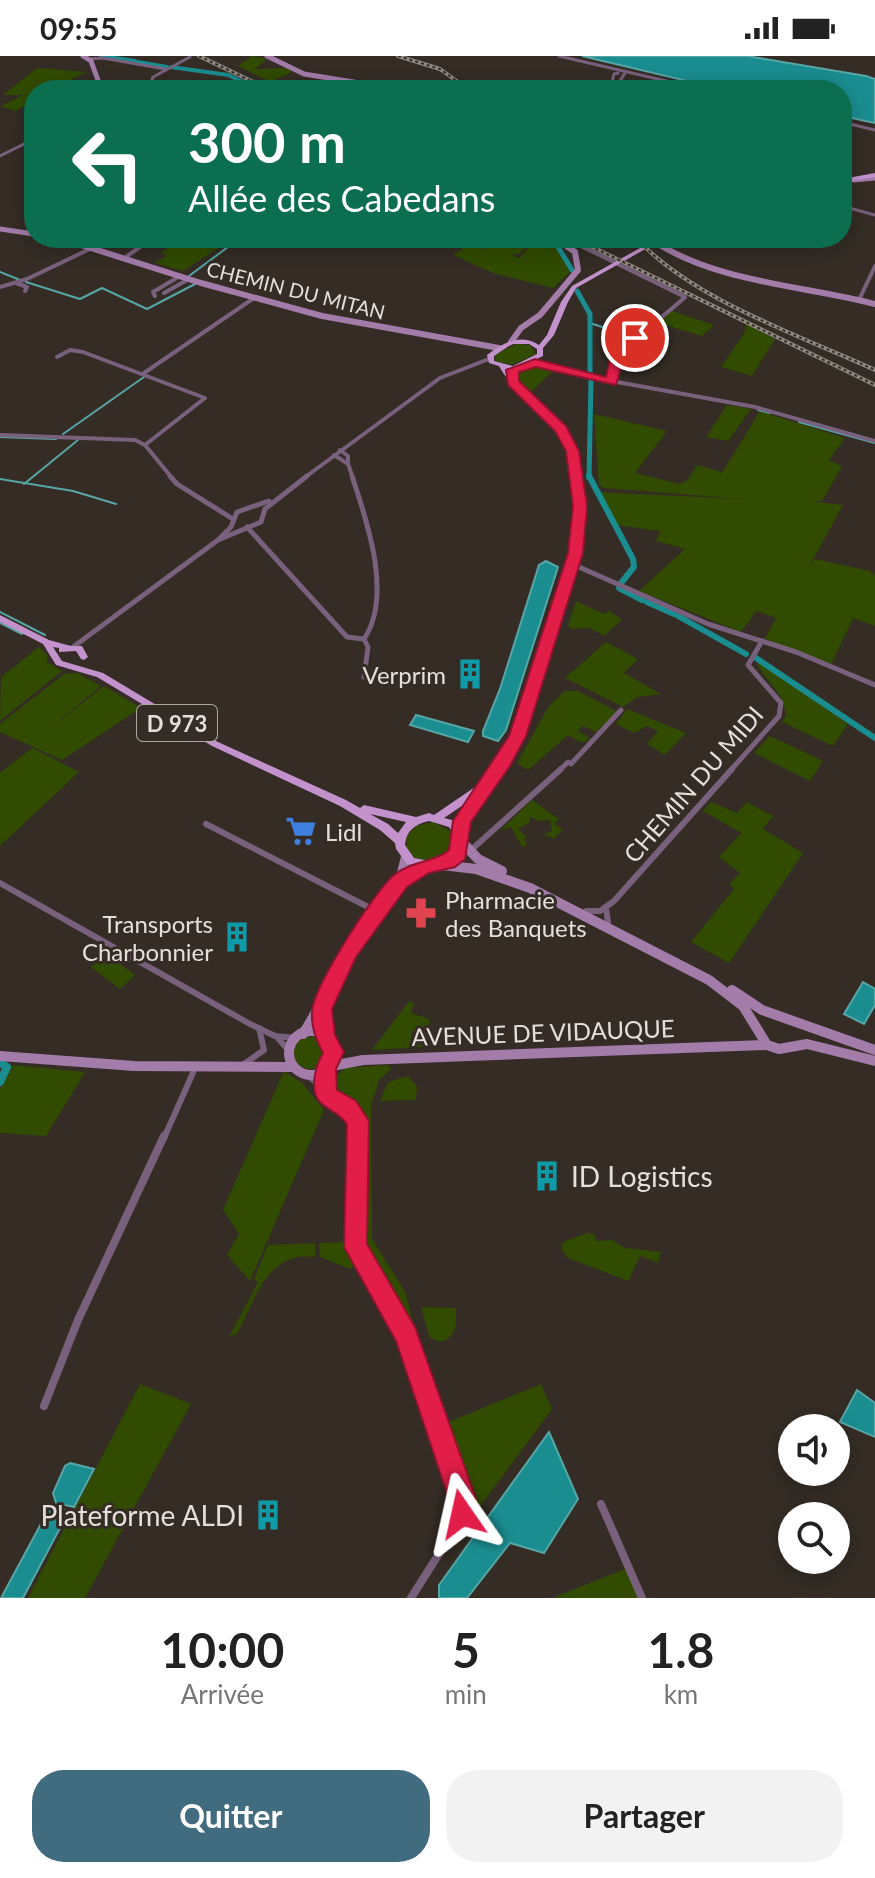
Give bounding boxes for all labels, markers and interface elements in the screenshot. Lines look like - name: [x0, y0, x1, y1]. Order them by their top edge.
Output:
- text: 09:55: [40, 10, 117, 46]
- text: 300 m: [188, 108, 346, 175]
- icon: left: [56, 112, 160, 216]
- text: Allée des Cabedans: [188, 176, 495, 220]
- street label: CHEMIN DU MITAN: [204, 256, 388, 324]
- pin: [601, 304, 669, 372]
- icon: arrive: [613, 316, 657, 360]
- building icon: Verprim: [453, 657, 487, 691]
- place label: Verprim: [362, 660, 446, 689]
- street label: CHEMIN DU MIDI: [617, 700, 769, 868]
- road number: D 973: [137, 705, 217, 741]
- supermarket icon: Lidl: [284, 814, 318, 848]
- place label: Lidl: [325, 817, 362, 846]
- place label: Pharmacie des Banquets: [445, 885, 587, 942]
- pharmacy icon: Pharmacie des Banquets: [404, 896, 438, 930]
- place label: Transports Charbonnier: [82, 909, 213, 966]
- building icon: Transports Charbonnier: [220, 920, 254, 954]
- street label: AVENUE DE VIDAUQUE: [411, 1013, 675, 1051]
- building icon: ID Logistics: [530, 1159, 564, 1193]
- place label: ID Logistics: [571, 1159, 713, 1193]
- map controls: [778, 1414, 850, 1574]
- button: sound: [778, 1414, 850, 1486]
- position arrow: [420, 1472, 504, 1556]
- place label: Plateforme ALDI: [40, 1498, 244, 1532]
- building icon: Plateforme ALDI: [251, 1498, 285, 1532]
- button: search: [778, 1502, 850, 1574]
- text: 10:00: [161, 1621, 284, 1678]
- text: 5: [452, 1621, 480, 1678]
- text: 1.8: [647, 1621, 714, 1678]
- text: Arrivée: [181, 1678, 264, 1710]
- text: min: [445, 1678, 487, 1710]
- text: km: [664, 1678, 698, 1710]
- button: Quitter: [32, 1770, 430, 1862]
- button: Partager: [446, 1770, 843, 1862]

